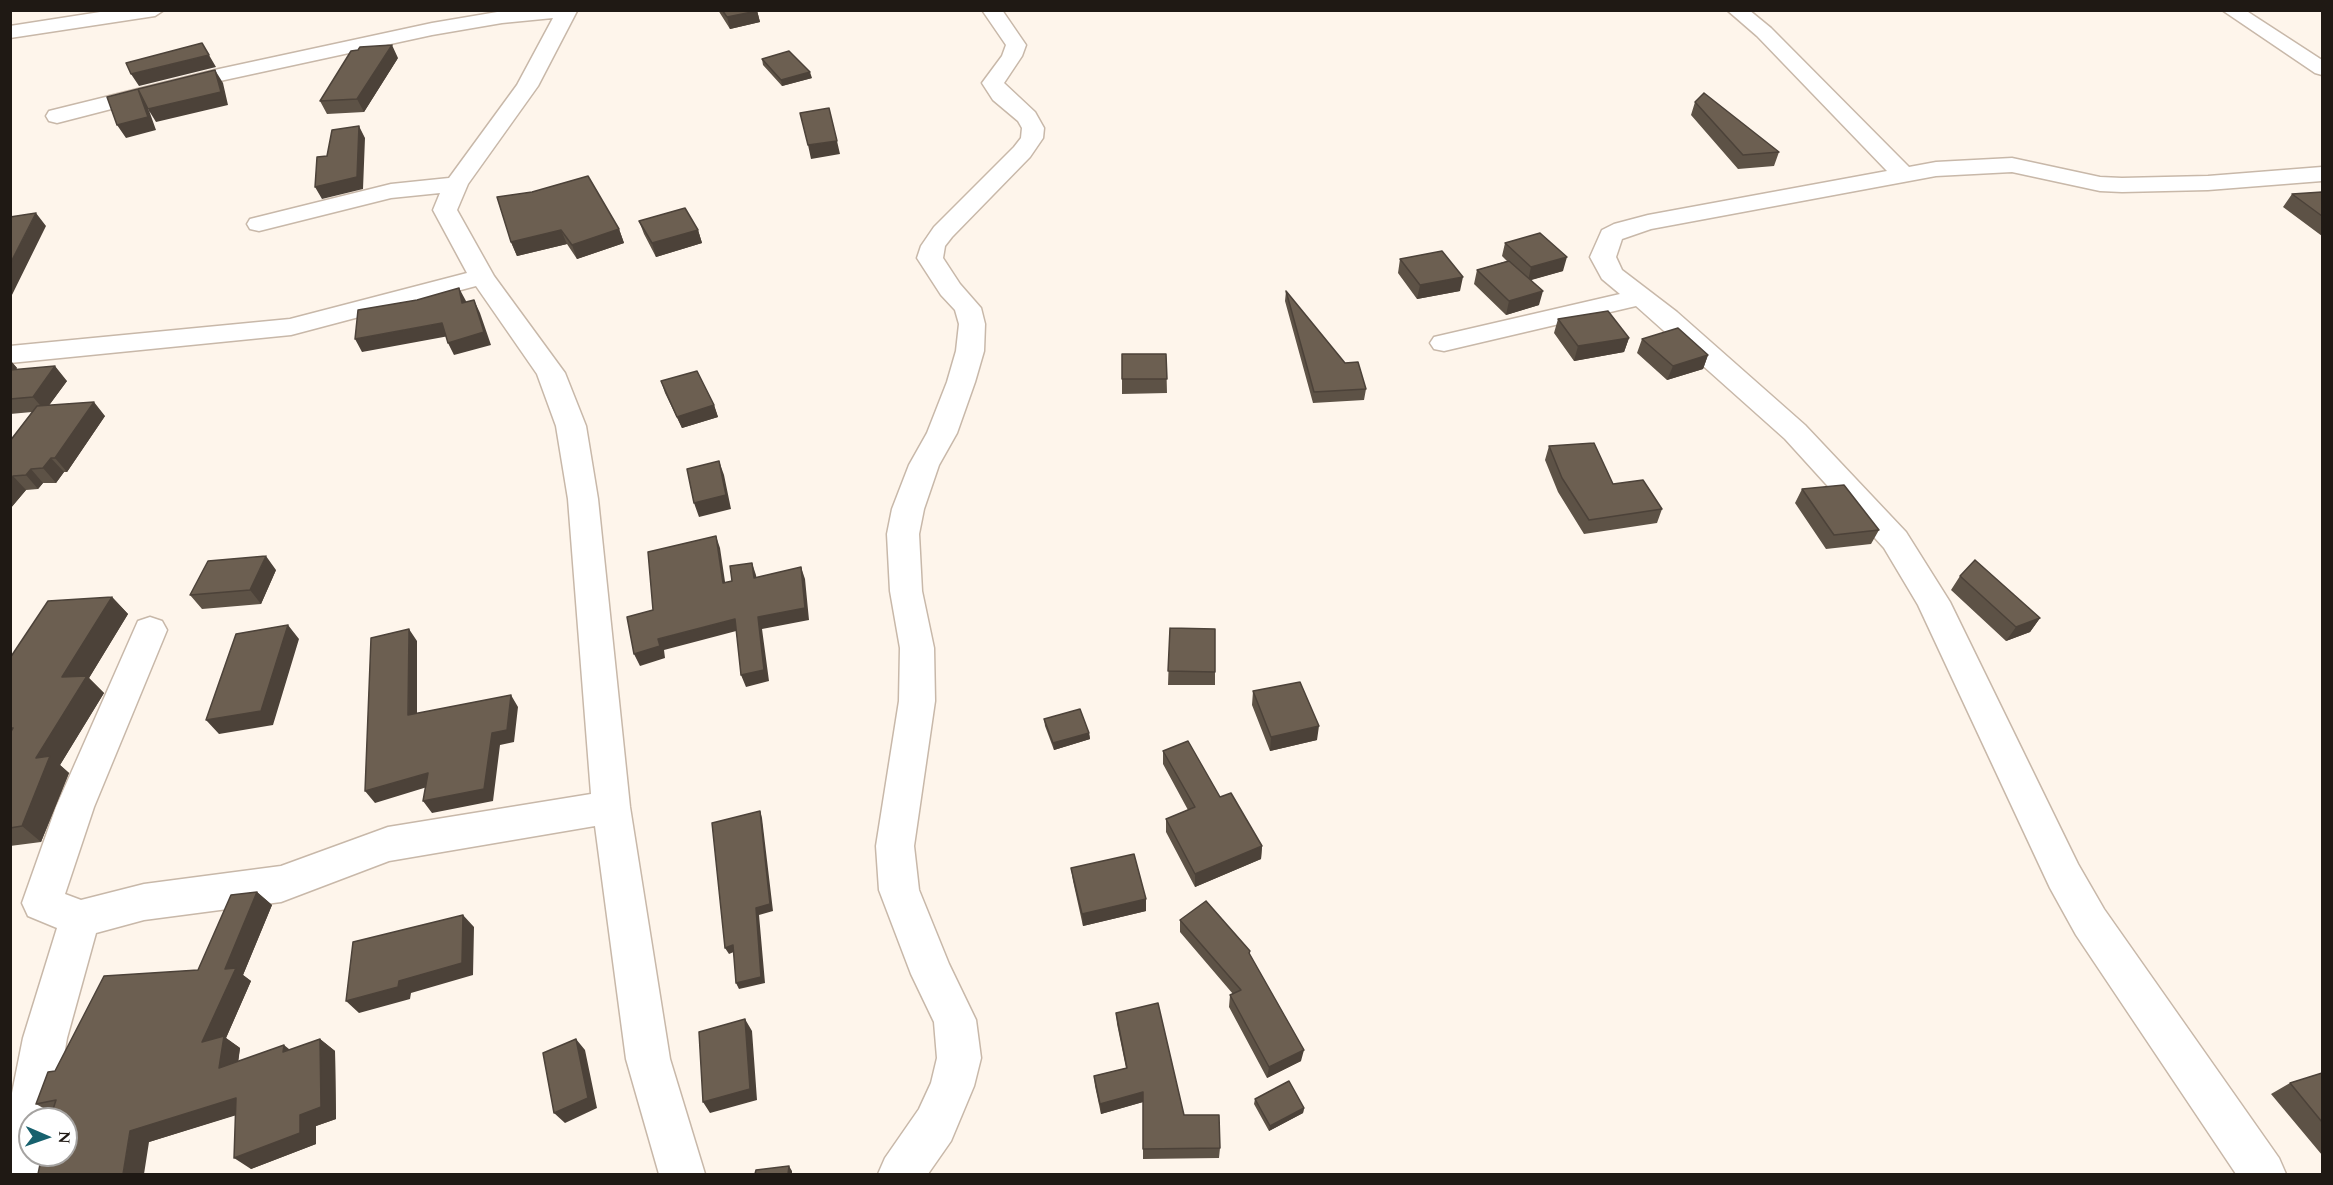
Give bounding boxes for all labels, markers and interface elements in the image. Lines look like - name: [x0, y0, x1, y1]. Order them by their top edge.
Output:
- north arrow: [18, 1107, 78, 1167]
- text: N: [52, 1131, 76, 1145]

